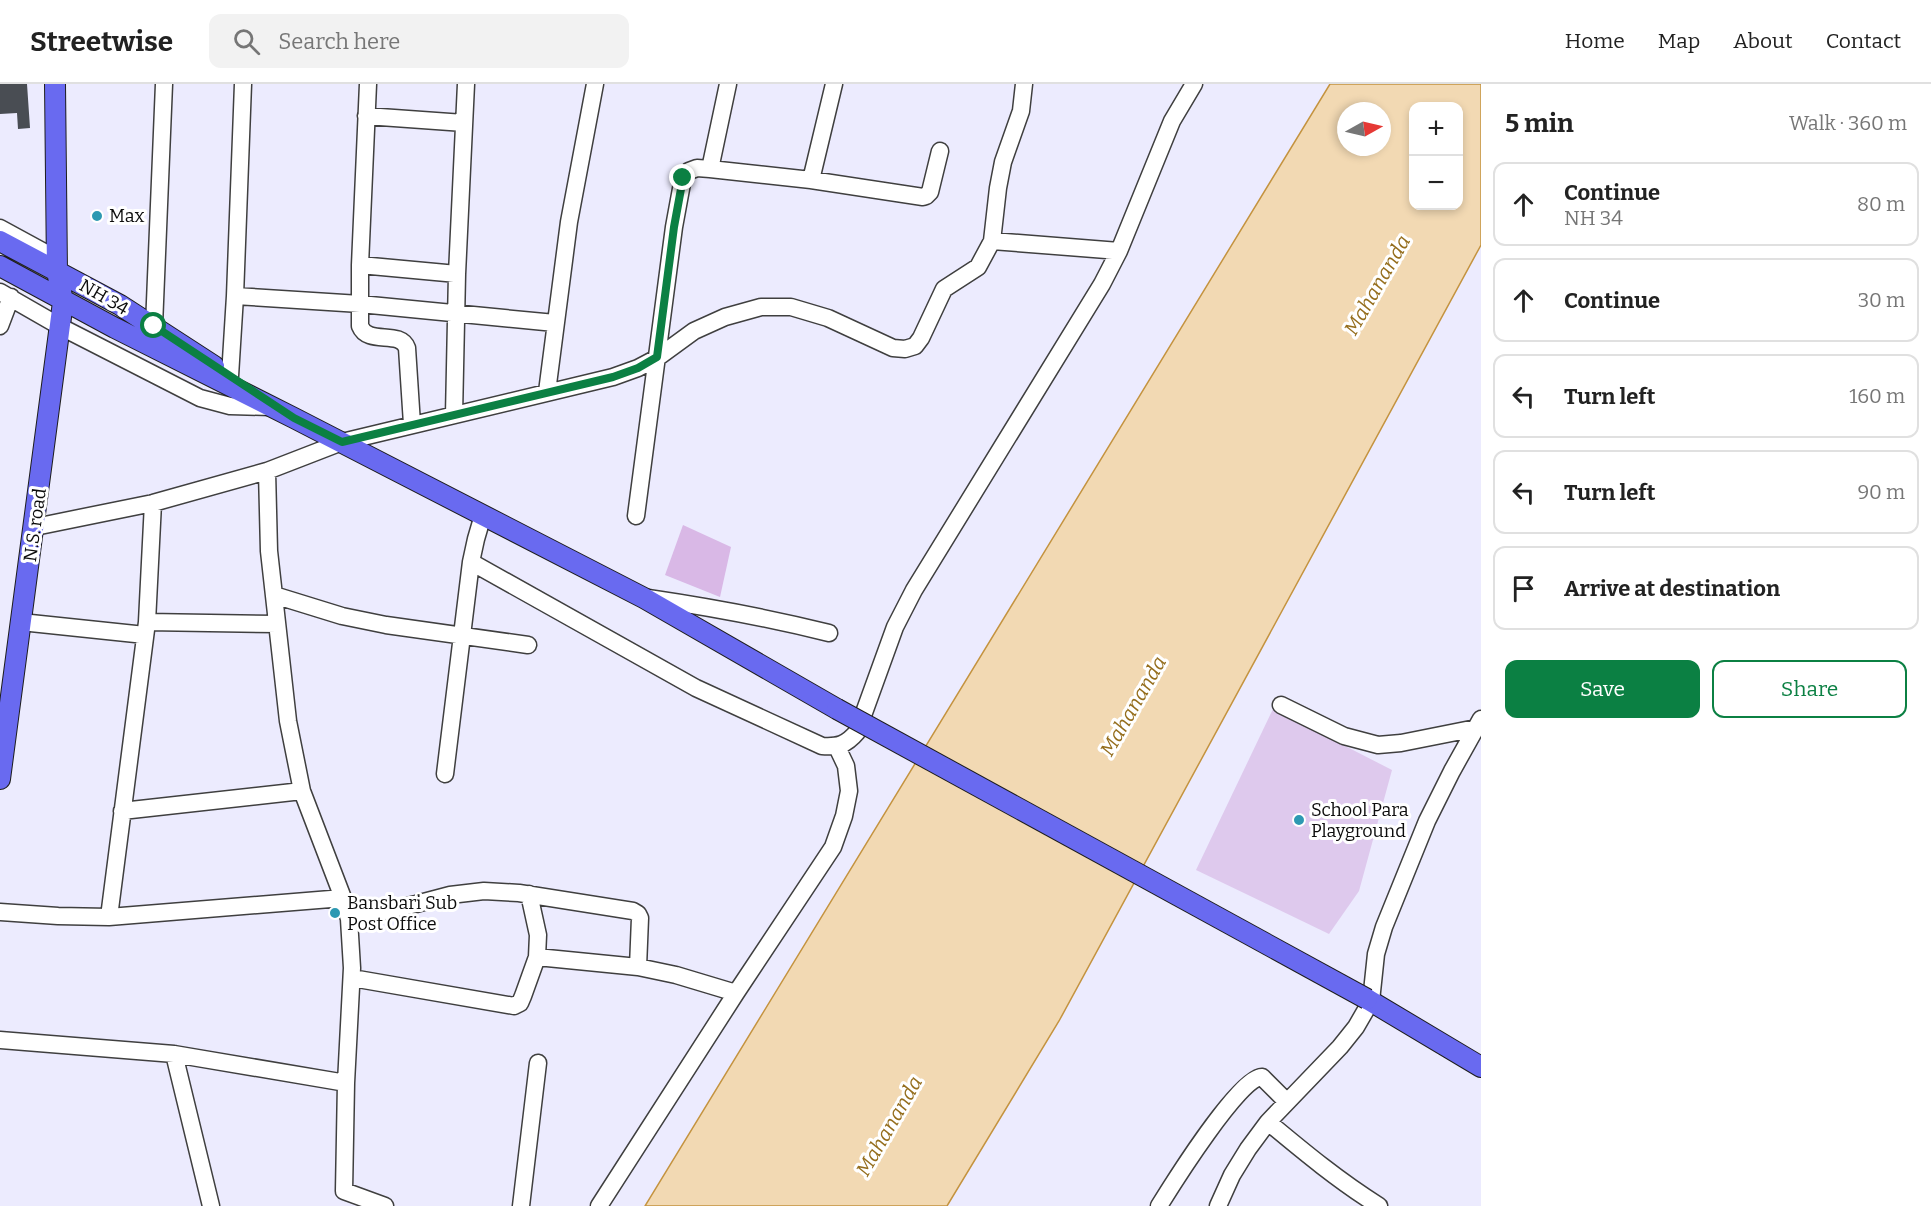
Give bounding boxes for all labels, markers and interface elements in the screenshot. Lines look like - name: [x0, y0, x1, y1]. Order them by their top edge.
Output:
- search box: [209, 14, 629, 68]
- text: Streetwise: [30, 25, 173, 58]
- icon: search: [230, 25, 263, 58]
- text: Search here: [278, 28, 400, 55]
- text: Home: [1565, 28, 1625, 54]
- text: Map: [1658, 28, 1700, 54]
- text: About: [1733, 28, 1793, 54]
- text: Contact: [1826, 28, 1901, 54]
- north arrow: [1337, 102, 1391, 156]
- map controls: [1409, 102, 1463, 210]
- button: +: [1409, 102, 1463, 156]
- text: 5 min: [1505, 108, 1574, 139]
- text: Walk · 360 m: [1789, 111, 1907, 135]
- button: −: [1409, 156, 1463, 210]
- route end: [669, 164, 695, 190]
- text: Continue: [1564, 179, 1660, 206]
- icon: ahead: [1507, 188, 1540, 221]
- text: 80 m: [1857, 192, 1905, 216]
- place label: Max: [109, 205, 145, 227]
- text: NH 34: [1564, 206, 1623, 230]
- marker: Max: [90, 209, 104, 223]
- water label: Mahananda: [1339, 231, 1415, 339]
- street label: NH 34: [76, 274, 133, 320]
- icon: ahead: [1507, 284, 1540, 317]
- text: Continue: [1564, 287, 1660, 314]
- text: 30 m: [1858, 288, 1905, 312]
- route start: [140, 312, 166, 338]
- icon: left: [1507, 380, 1540, 413]
- text: Turn left: [1564, 383, 1656, 410]
- text: 160 m: [1849, 384, 1905, 408]
- icon: left: [1507, 476, 1540, 509]
- text: Turn left: [1564, 479, 1656, 506]
- text: 90 m: [1857, 480, 1905, 504]
- street label: N.S. road: [19, 487, 51, 563]
- icon: arrive: [1507, 572, 1540, 605]
- text: Arrive at destination: [1564, 575, 1780, 602]
- water label: Mahananda: [1095, 652, 1171, 760]
- button: Save: [1505, 660, 1700, 718]
- button: Share: [1712, 660, 1907, 718]
- place label: School Para Playground: [1311, 799, 1409, 842]
- marker: School Para Playground: [1292, 813, 1306, 827]
- place label: Bansbari Sub Post Office: [347, 892, 457, 935]
- marker: Bansbari Sub Post Office: [328, 906, 342, 920]
- water label: Mahananda: [851, 1072, 927, 1180]

